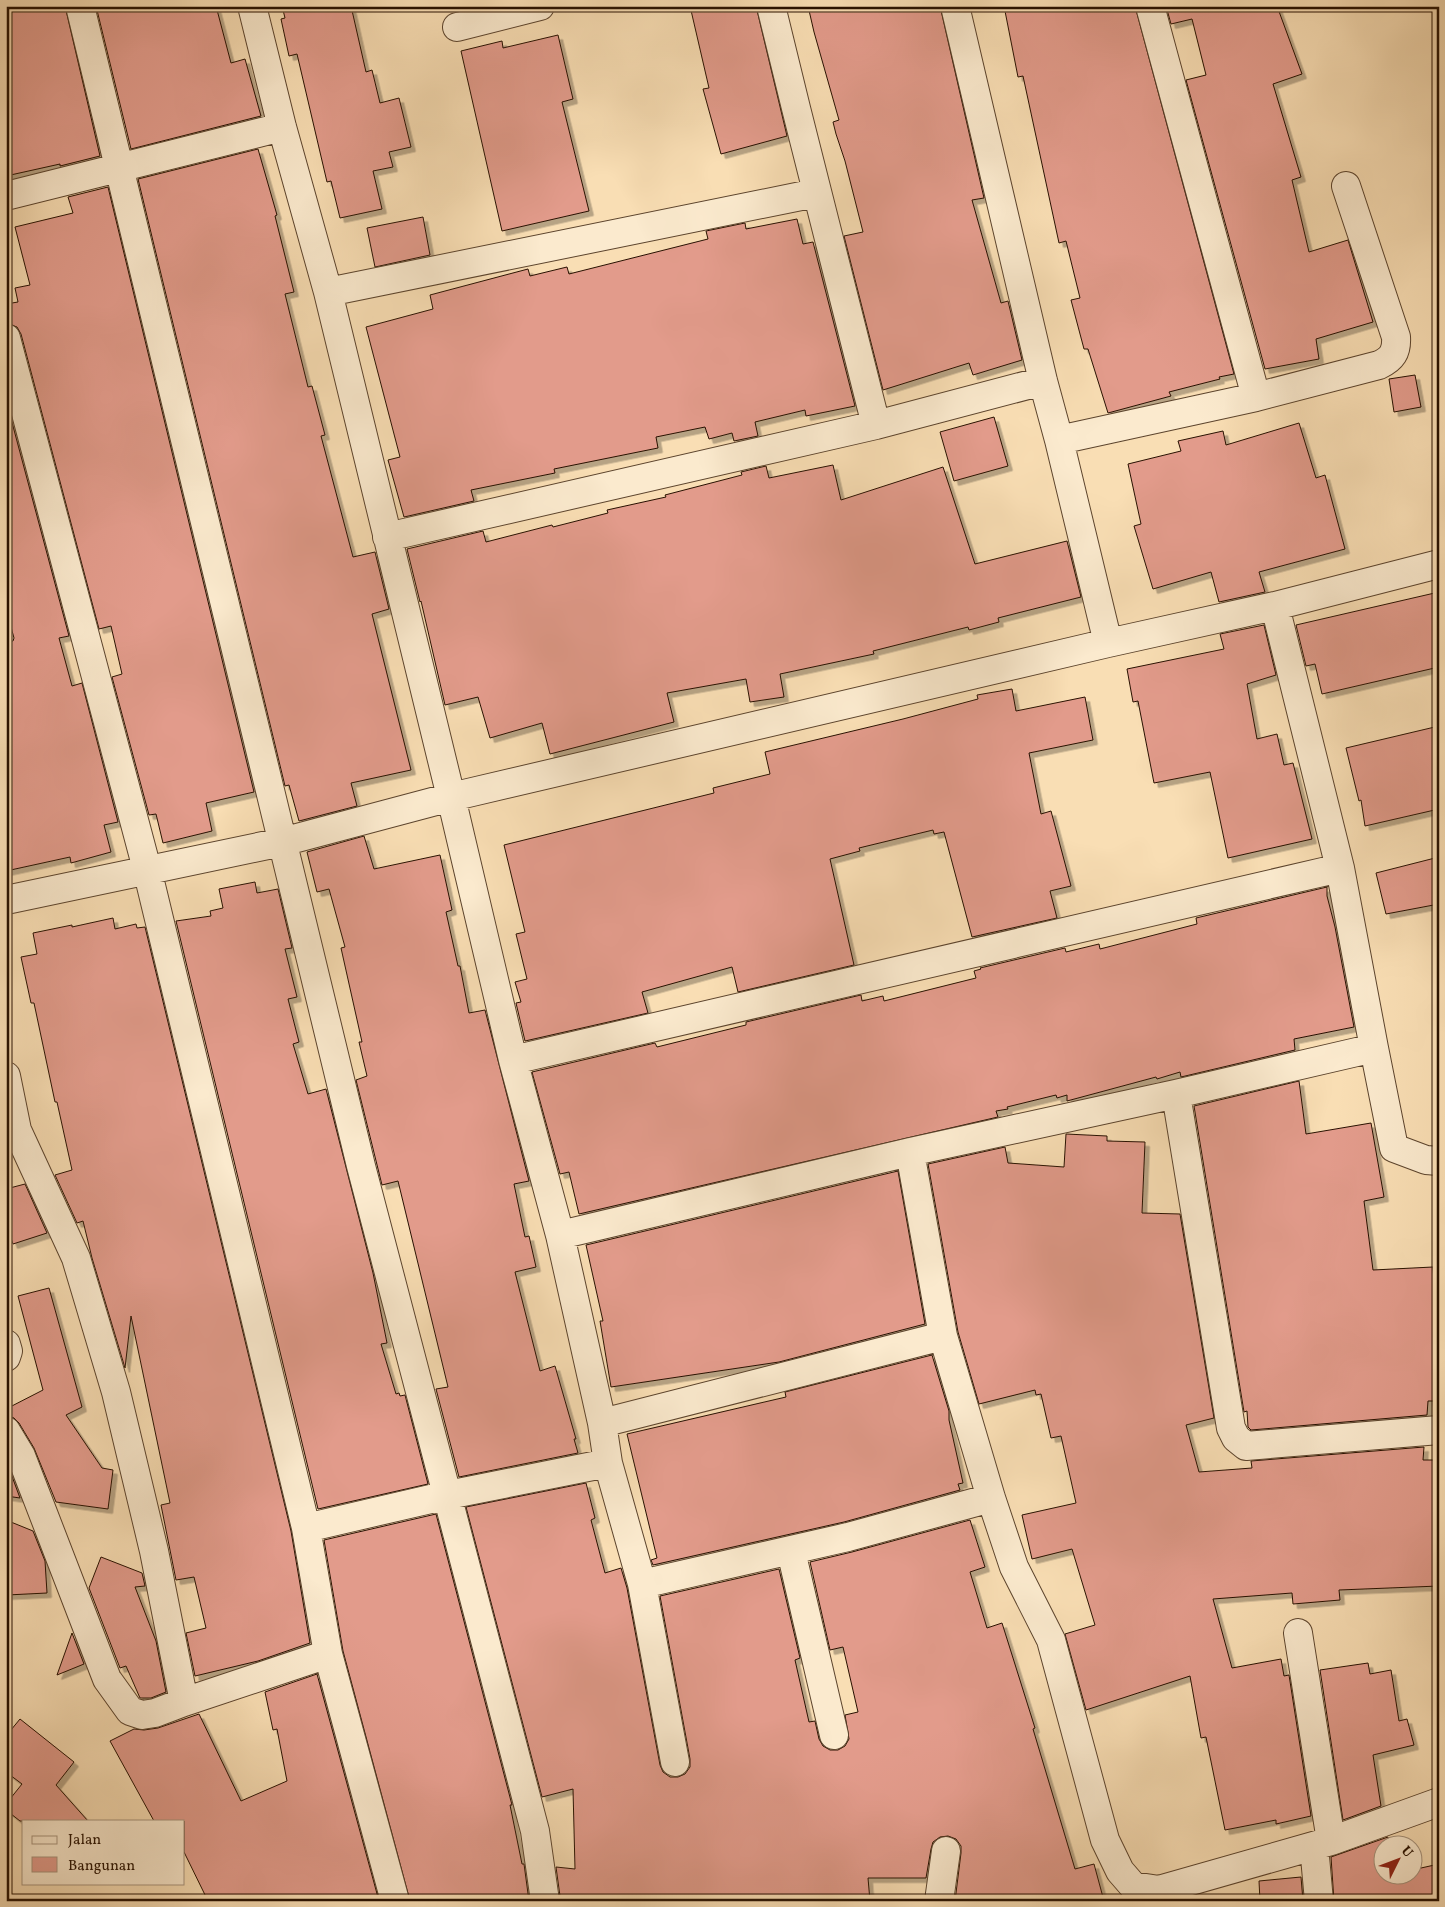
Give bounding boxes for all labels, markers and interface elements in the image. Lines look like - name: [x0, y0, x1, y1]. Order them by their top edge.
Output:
- legend: [22, 1820, 185, 1884]
- text: Jalan: [68, 1830, 101, 1851]
- north arrow: [1372, 1834, 1422, 1884]
- text: U: [1396, 1842, 1417, 1863]
- text: Bangunan: [68, 1856, 135, 1877]

